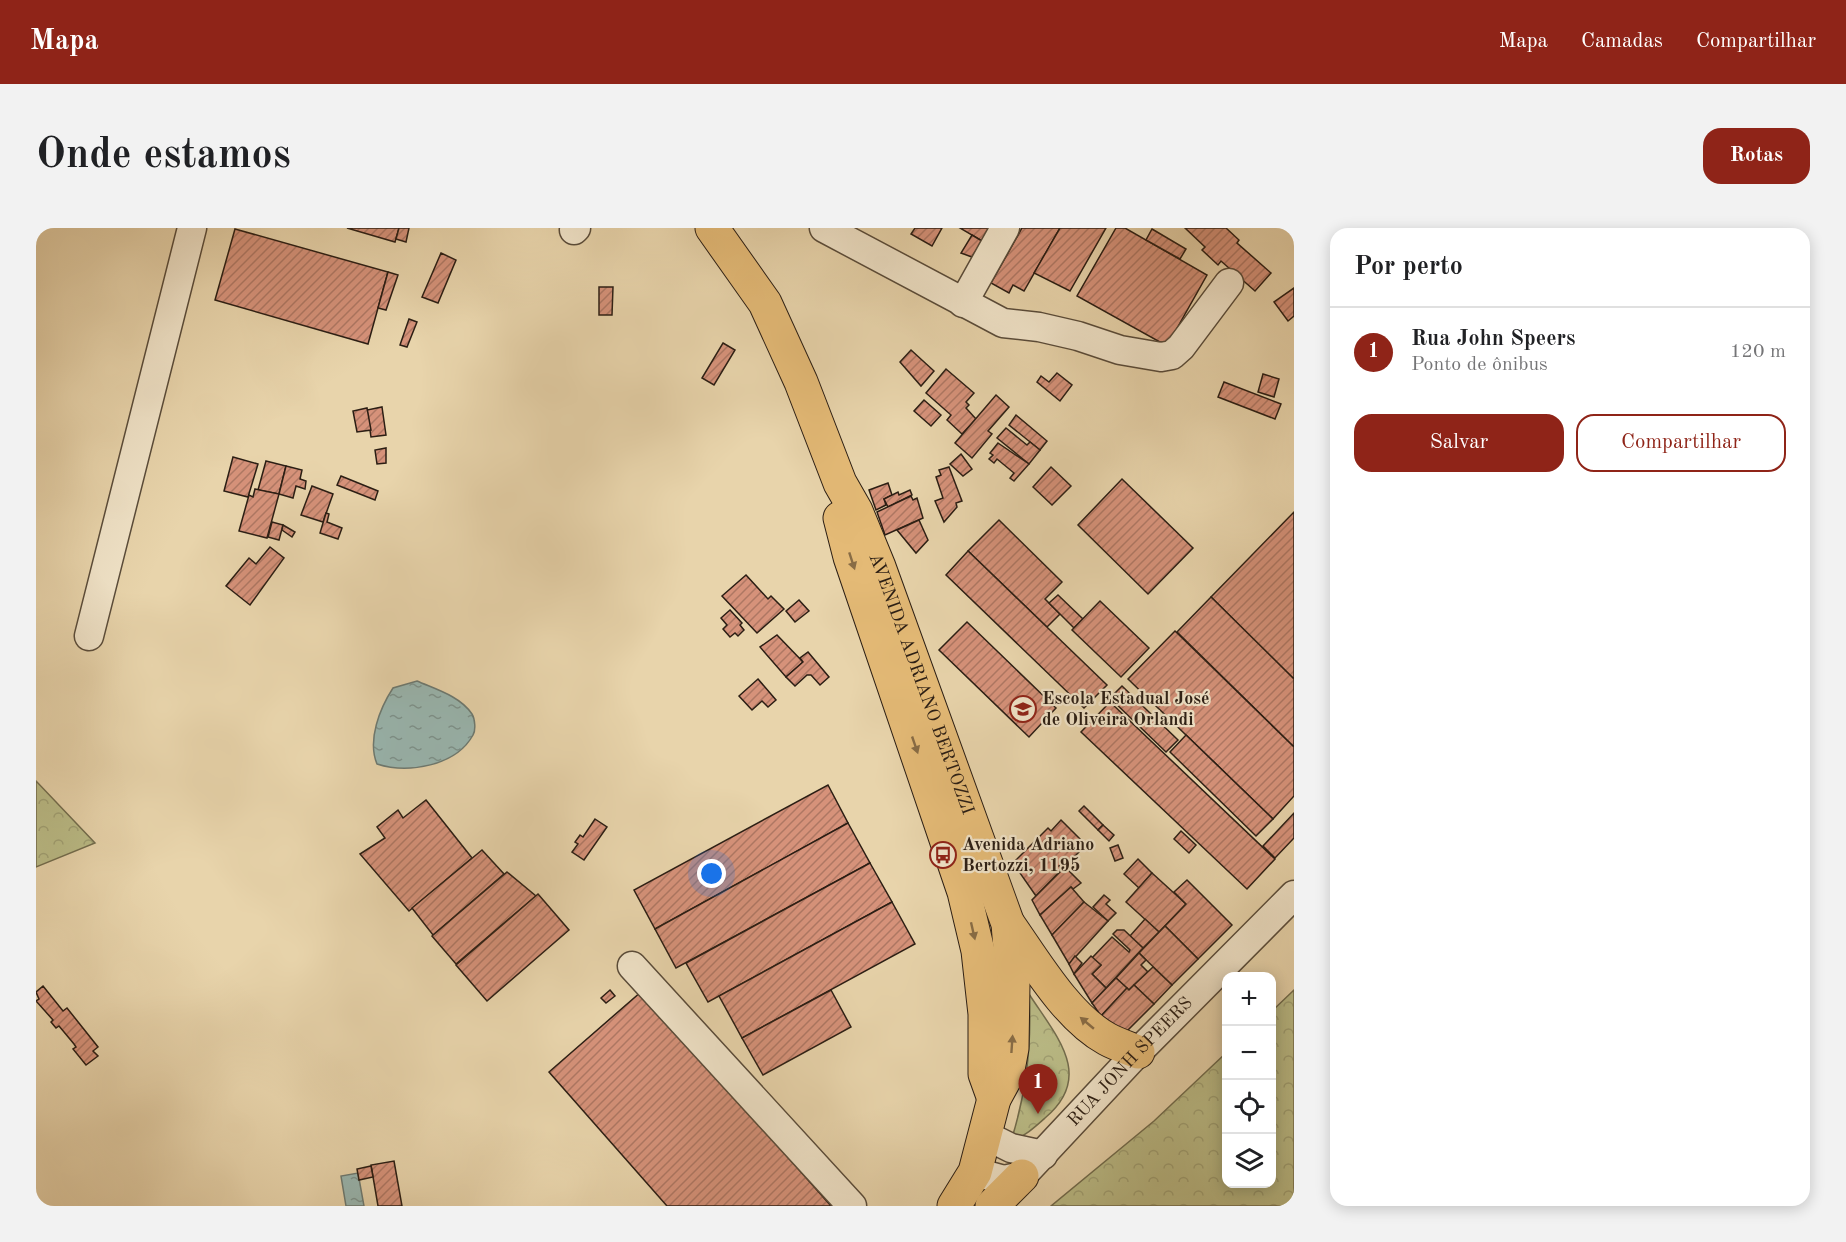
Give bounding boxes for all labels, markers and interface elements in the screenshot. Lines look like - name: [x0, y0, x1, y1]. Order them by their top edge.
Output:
- text: Mapa: [30, 28, 99, 56]
- text: Mapa: [1499, 31, 1548, 52]
- text: Camadas: [1581, 31, 1663, 52]
- text: Compartilhar: [1696, 31, 1816, 52]
- button: Rotas: [1703, 128, 1810, 184]
- text: Onde estamos: [36, 135, 291, 177]
- text: Por perto: [1354, 254, 1463, 280]
- text: Rua John Speers: [1411, 328, 1576, 350]
- text: 1: [1368, 342, 1379, 362]
- text: 120 m: [1730, 342, 1786, 362]
- text: Ponto de ônibus: [1411, 355, 1548, 375]
- button: Salvar: [1354, 414, 1564, 472]
- button: Compartilhar: [1576, 414, 1786, 472]
- street label: AVENIDA ADRIANO BERTOZZI: [865, 551, 977, 817]
- one-way arrow: [847, 552, 857, 570]
- place label: Escola Estadual José de Oliveira Orlandi: [1042, 690, 1210, 729]
- school or university icon: Escola Estadual José de Oliveira Orlandi: [1008, 694, 1038, 724]
- one-way arrow: [911, 737, 920, 755]
- place label: Avenida Adriano Bertozzi, 1195: [962, 836, 1094, 875]
- bus stop icon: Avenida Adriano Bertozzi, 1195: [928, 840, 958, 870]
- your location: [697, 859, 726, 888]
- one-way arrow: [969, 922, 978, 941]
- map controls: [1222, 972, 1276, 1188]
- button: +: [1222, 972, 1276, 1026]
- street label: RUA JONH SPEERS: [1065, 994, 1196, 1130]
- one-way arrow: [1080, 1017, 1095, 1030]
- button: −: [1222, 1026, 1276, 1080]
- one-way arrow: [1007, 1034, 1016, 1053]
- pin: 1: [1018, 1064, 1058, 1114]
- button: locate: [1222, 1080, 1276, 1134]
- button: layers: [1222, 1134, 1276, 1188]

